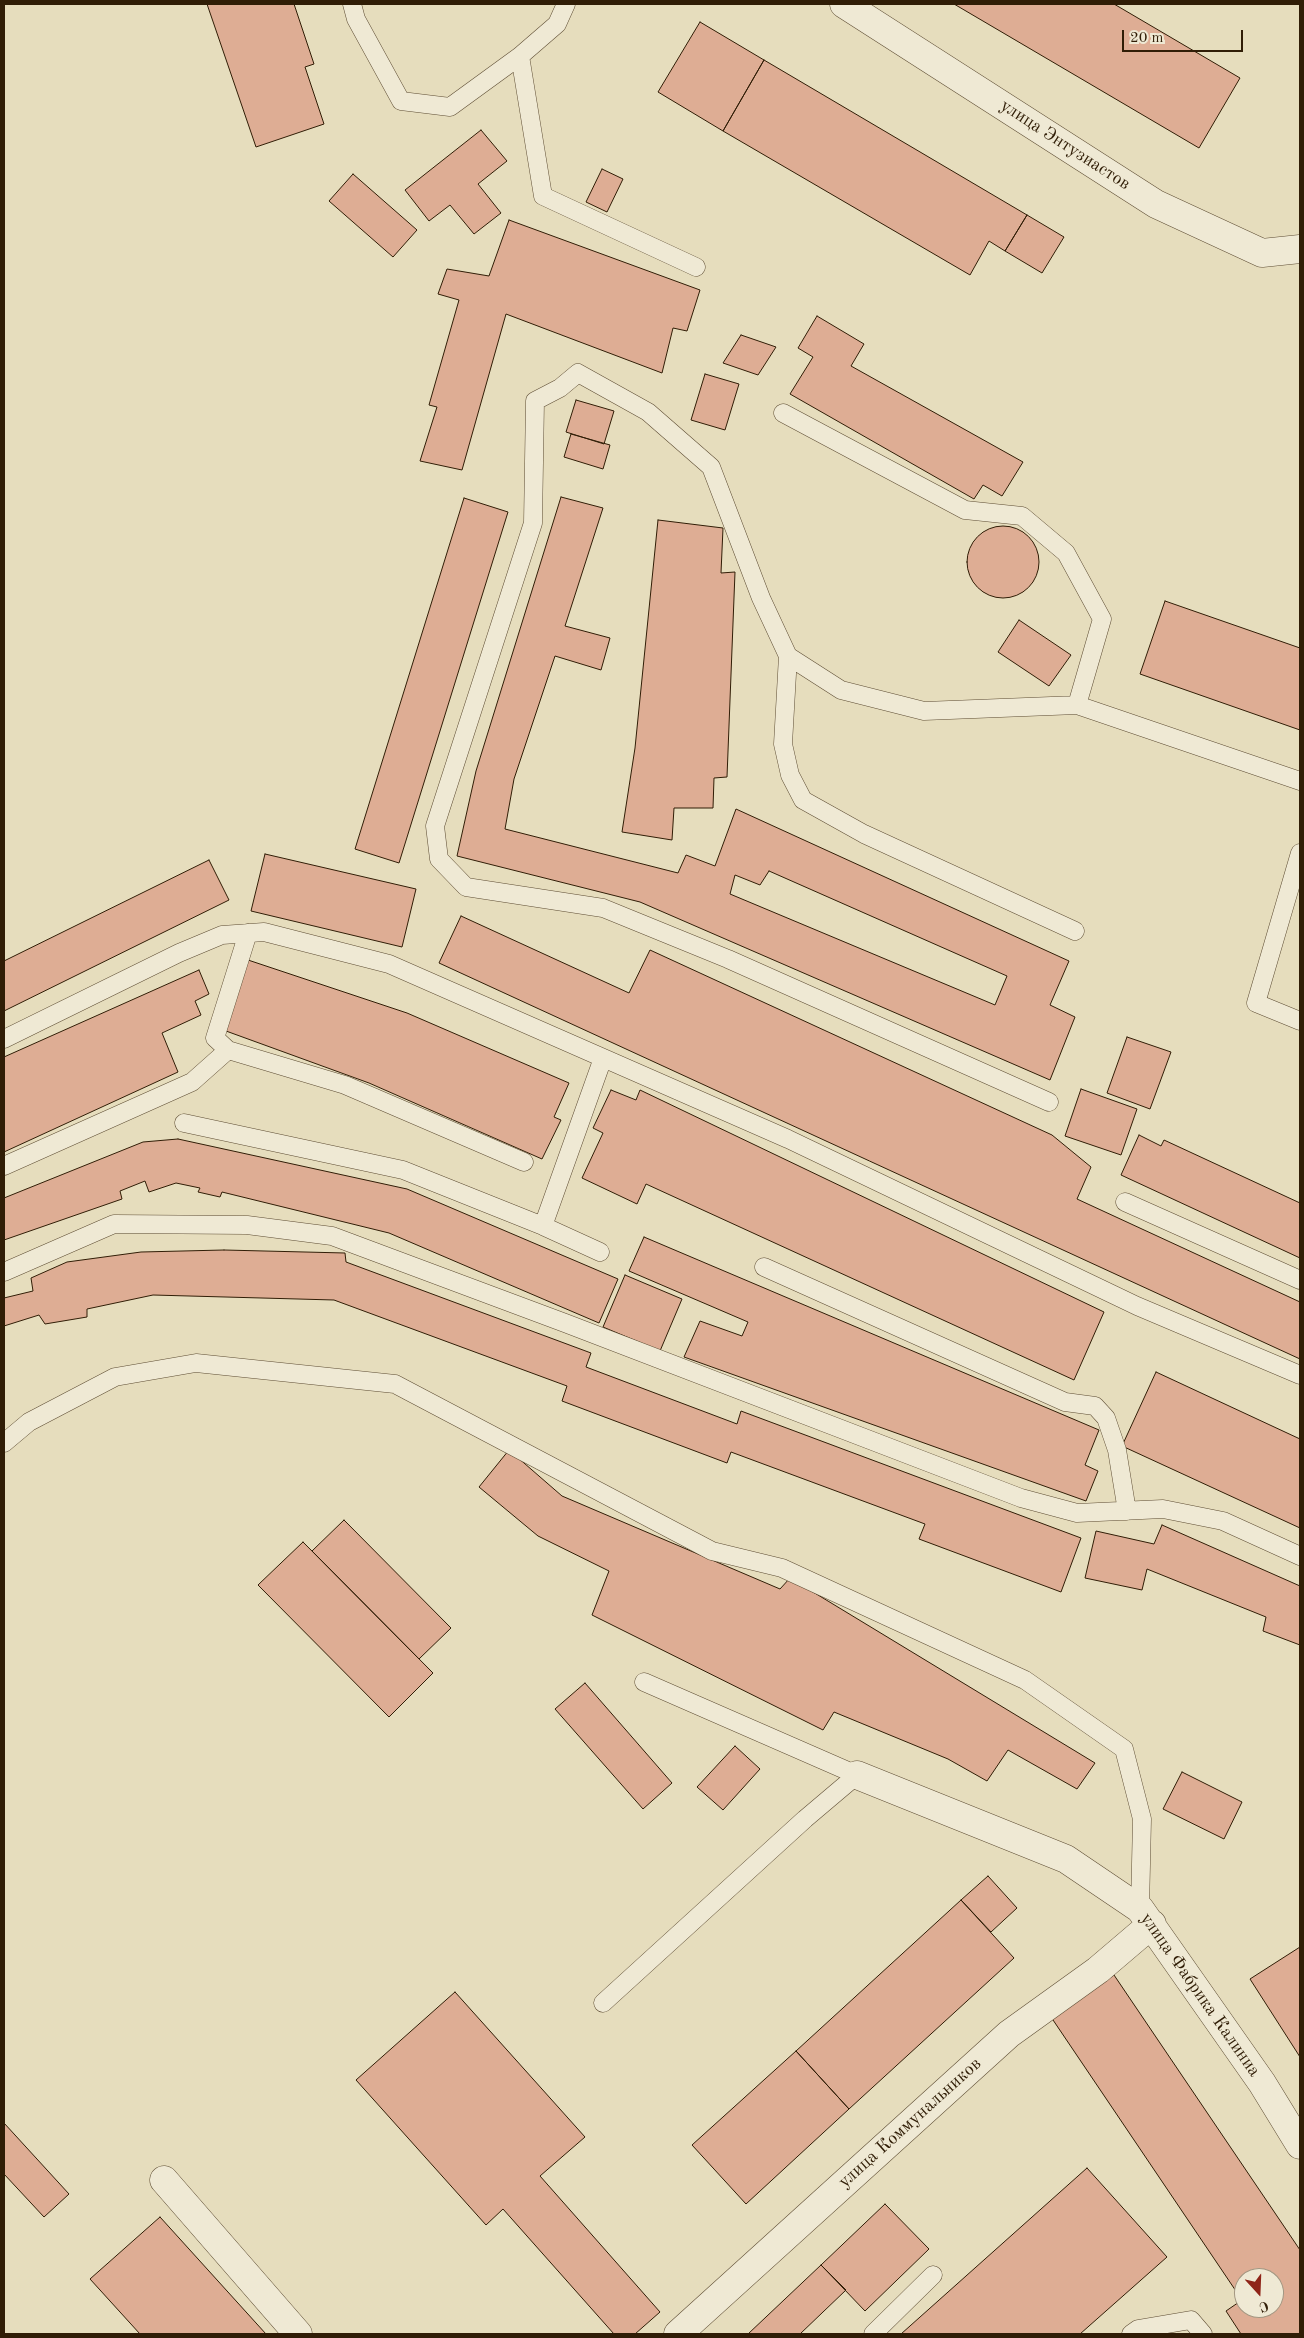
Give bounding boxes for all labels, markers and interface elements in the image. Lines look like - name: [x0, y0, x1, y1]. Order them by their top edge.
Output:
- scale bar: [1124, 20, 1245, 52]
- text: 20 m: [1130, 31, 1164, 46]
- street label: улица Энтузиастов: [996, 95, 1134, 195]
- street label: улица Фабрика Калиниа: [1135, 1909, 1265, 2081]
- street label: улица Коммунальников: [834, 2053, 986, 2193]
- north arrow: [1234, 2268, 1284, 2318]
- text: С: [1257, 2298, 1271, 2314]

